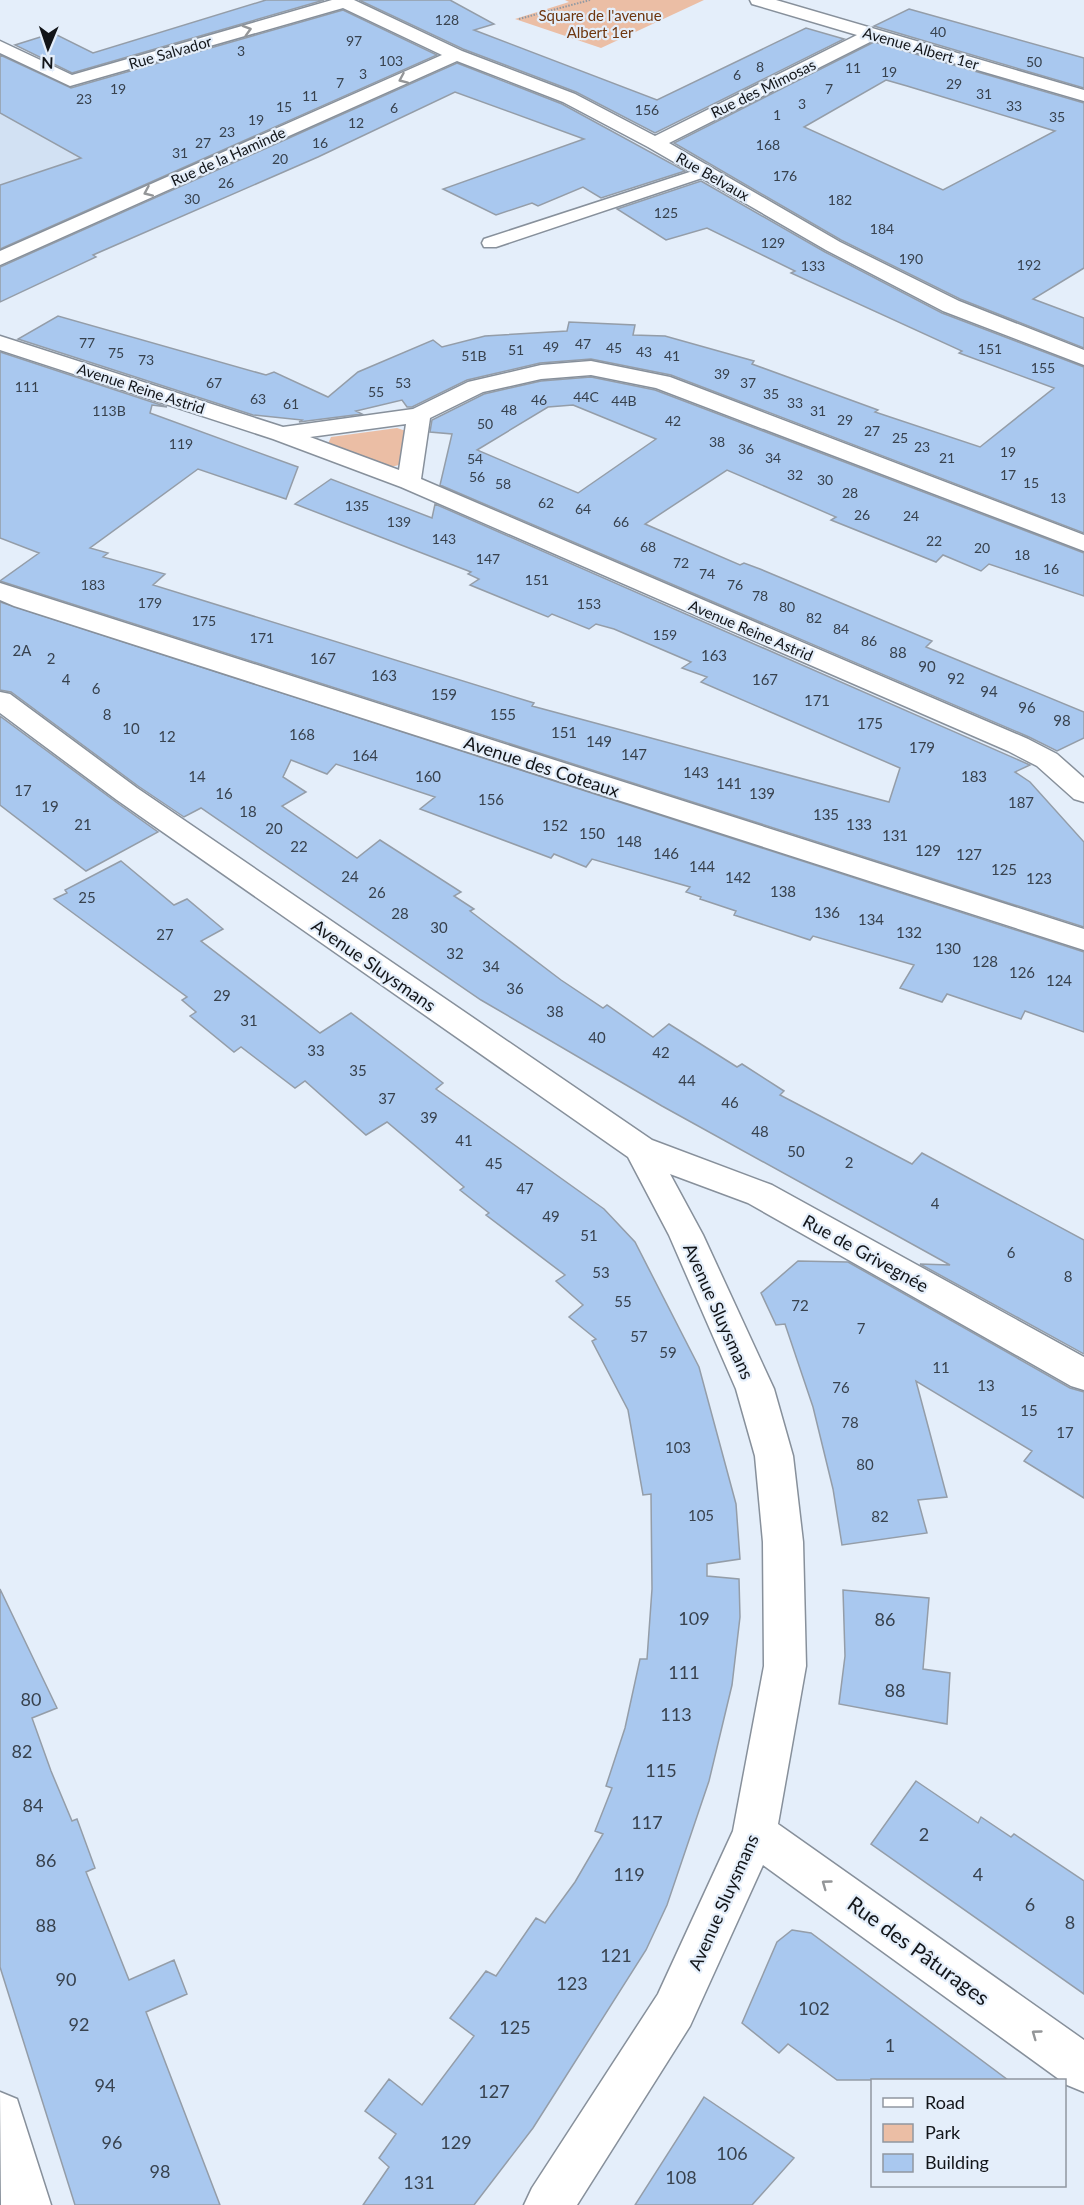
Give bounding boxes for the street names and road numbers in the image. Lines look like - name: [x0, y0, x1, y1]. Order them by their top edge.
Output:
- street label: Avenue Albert 1er: [861, 23, 982, 73]
- street label: Rue Salvador: [126, 31, 214, 72]
- street label: Rue des Mimosas: [708, 55, 818, 121]
- street label: Rue de la Haminde: [168, 123, 288, 189]
- street label: Rue Belvaux: [673, 148, 753, 204]
- street label: Avenue Reine Astrid: [75, 359, 207, 417]
- street label: Avenue Reine Astrid: [686, 596, 816, 664]
- street label: Avenue des Coteaux: [462, 731, 622, 801]
- street label: Avenue Sluysmans: [308, 914, 441, 1016]
- street label: Rue de Grivegnée: [799, 1209, 933, 1297]
- street label: Avenue Sluysmans: [679, 1240, 759, 1383]
- street label: Avenue Sluysmans: [683, 1830, 763, 1973]
- street label: Rue des Pâturages: [843, 1890, 995, 2010]

